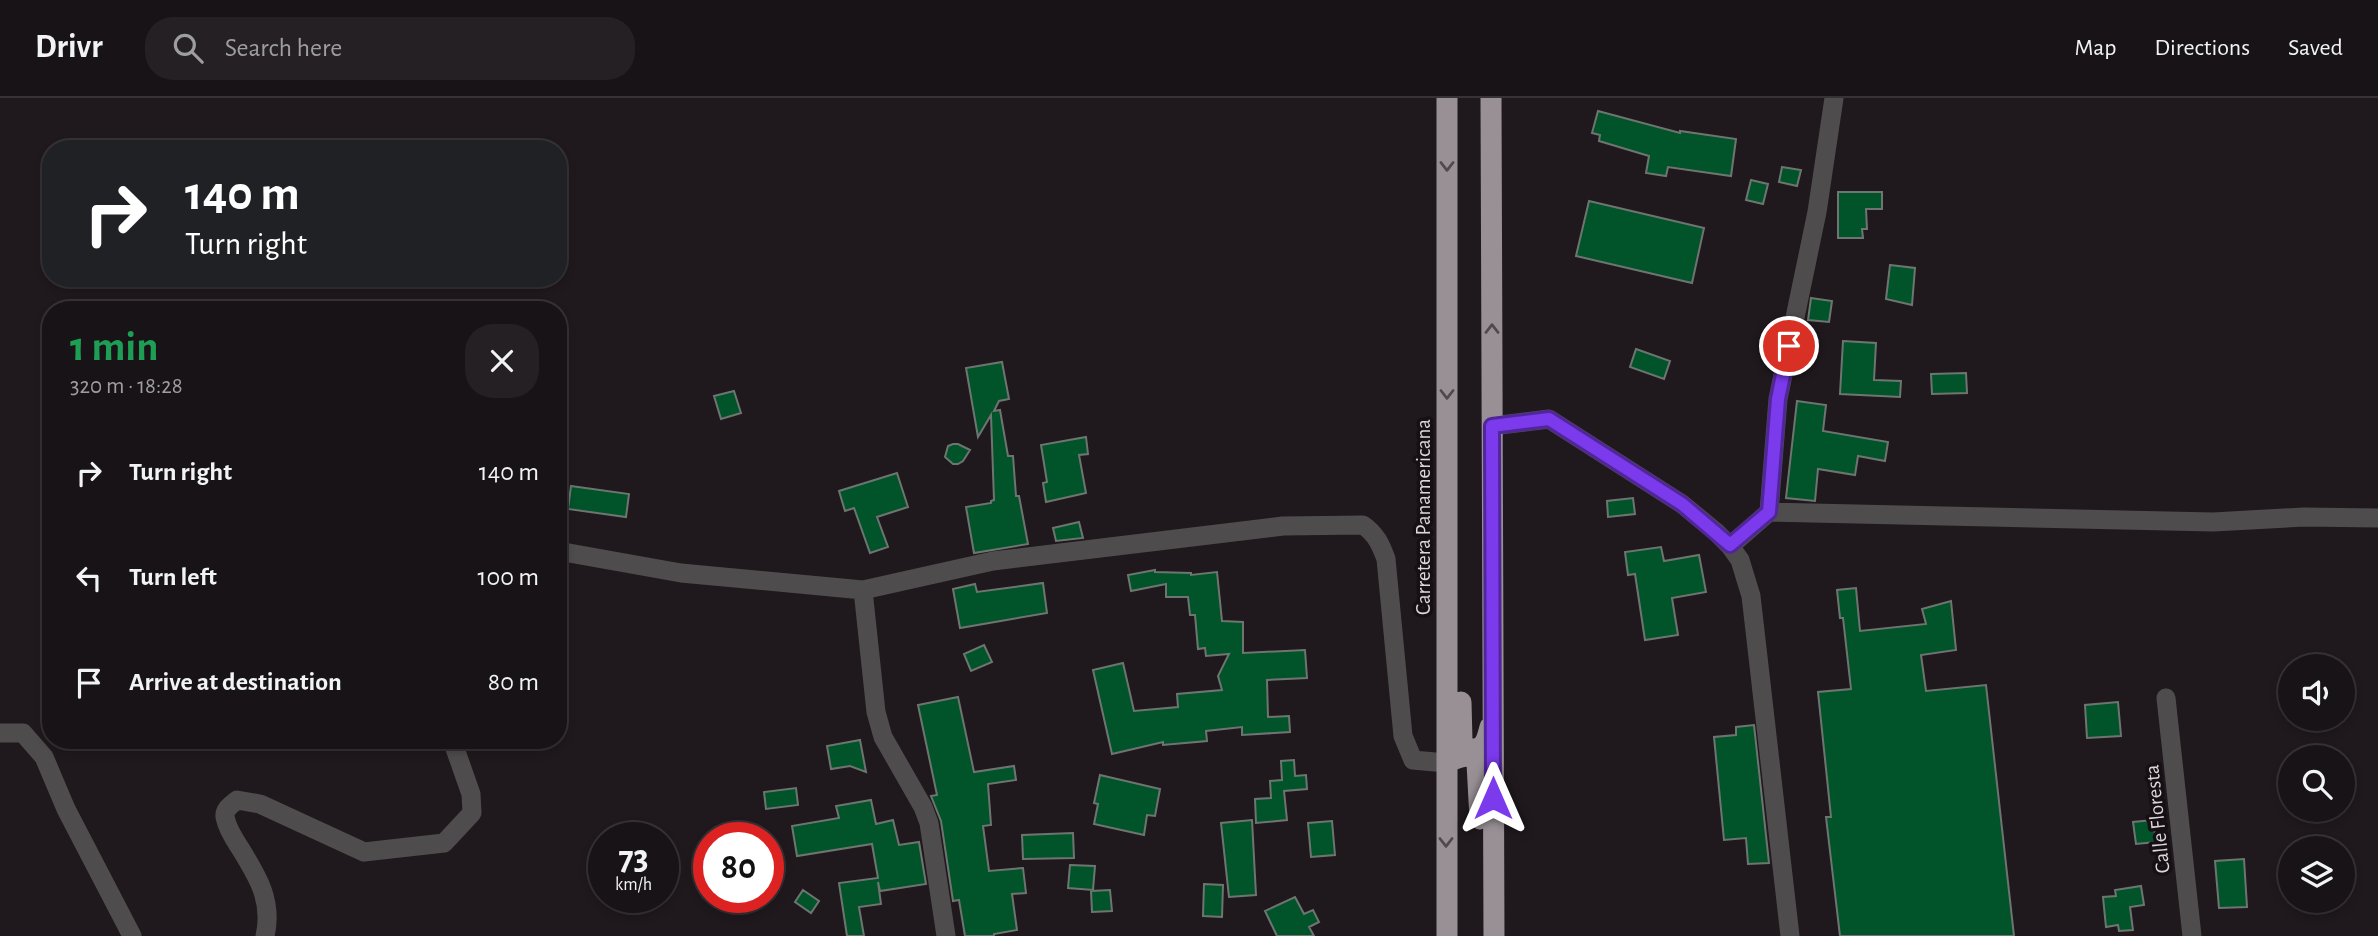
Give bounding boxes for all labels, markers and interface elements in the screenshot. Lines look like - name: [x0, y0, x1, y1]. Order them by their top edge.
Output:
- search box: [145, 17, 635, 80]
- icon: search: [169, 29, 207, 67]
- text: Drivr: [35, 31, 103, 64]
- text: Search here: [225, 35, 342, 61]
- text: Map: [2074, 36, 2116, 60]
- text: Directions: [2154, 36, 2250, 60]
- text: Saved: [2288, 36, 2343, 60]
- one-way arrow: [1439, 161, 1455, 172]
- icon: right: [70, 168, 161, 259]
- text: 140 m: [185, 170, 300, 219]
- text: Turn right: [185, 228, 307, 260]
- pin: [1759, 316, 1819, 376]
- one-way arrow: [1484, 323, 1500, 334]
- button: close: [465, 324, 539, 398]
- text: 1 min: [70, 326, 159, 368]
- icon: arrive: [1770, 327, 1808, 365]
- text: 320 m · 18:28: [70, 375, 183, 398]
- one-way arrow: [1440, 388, 1455, 399]
- street label: Carretera Panamericana: [1413, 419, 1434, 615]
- icon: right: [70, 454, 108, 492]
- text: Turn right: [129, 459, 232, 485]
- text: 140 m: [479, 459, 539, 485]
- icon: left: [70, 559, 108, 597]
- text: Turn left: [129, 564, 217, 590]
- text: 100 m: [478, 564, 539, 590]
- map controls: [2278, 654, 2355, 913]
- button: sound: [2278, 654, 2355, 731]
- icon: arrive: [70, 664, 108, 702]
- text: Arrive at destination: [129, 669, 342, 695]
- text: 80 m: [488, 669, 539, 695]
- button: search: [2278, 745, 2355, 822]
- position arrow: [1456, 761, 1530, 835]
- street label: Calle Floresta: [2141, 763, 2174, 874]
- speed limit sign: 80: [693, 822, 784, 913]
- button: layers: [2278, 836, 2355, 913]
- one-way arrow: [1438, 837, 1454, 847]
- text: 73: [618, 841, 649, 876]
- text: km/h: [615, 876, 652, 894]

